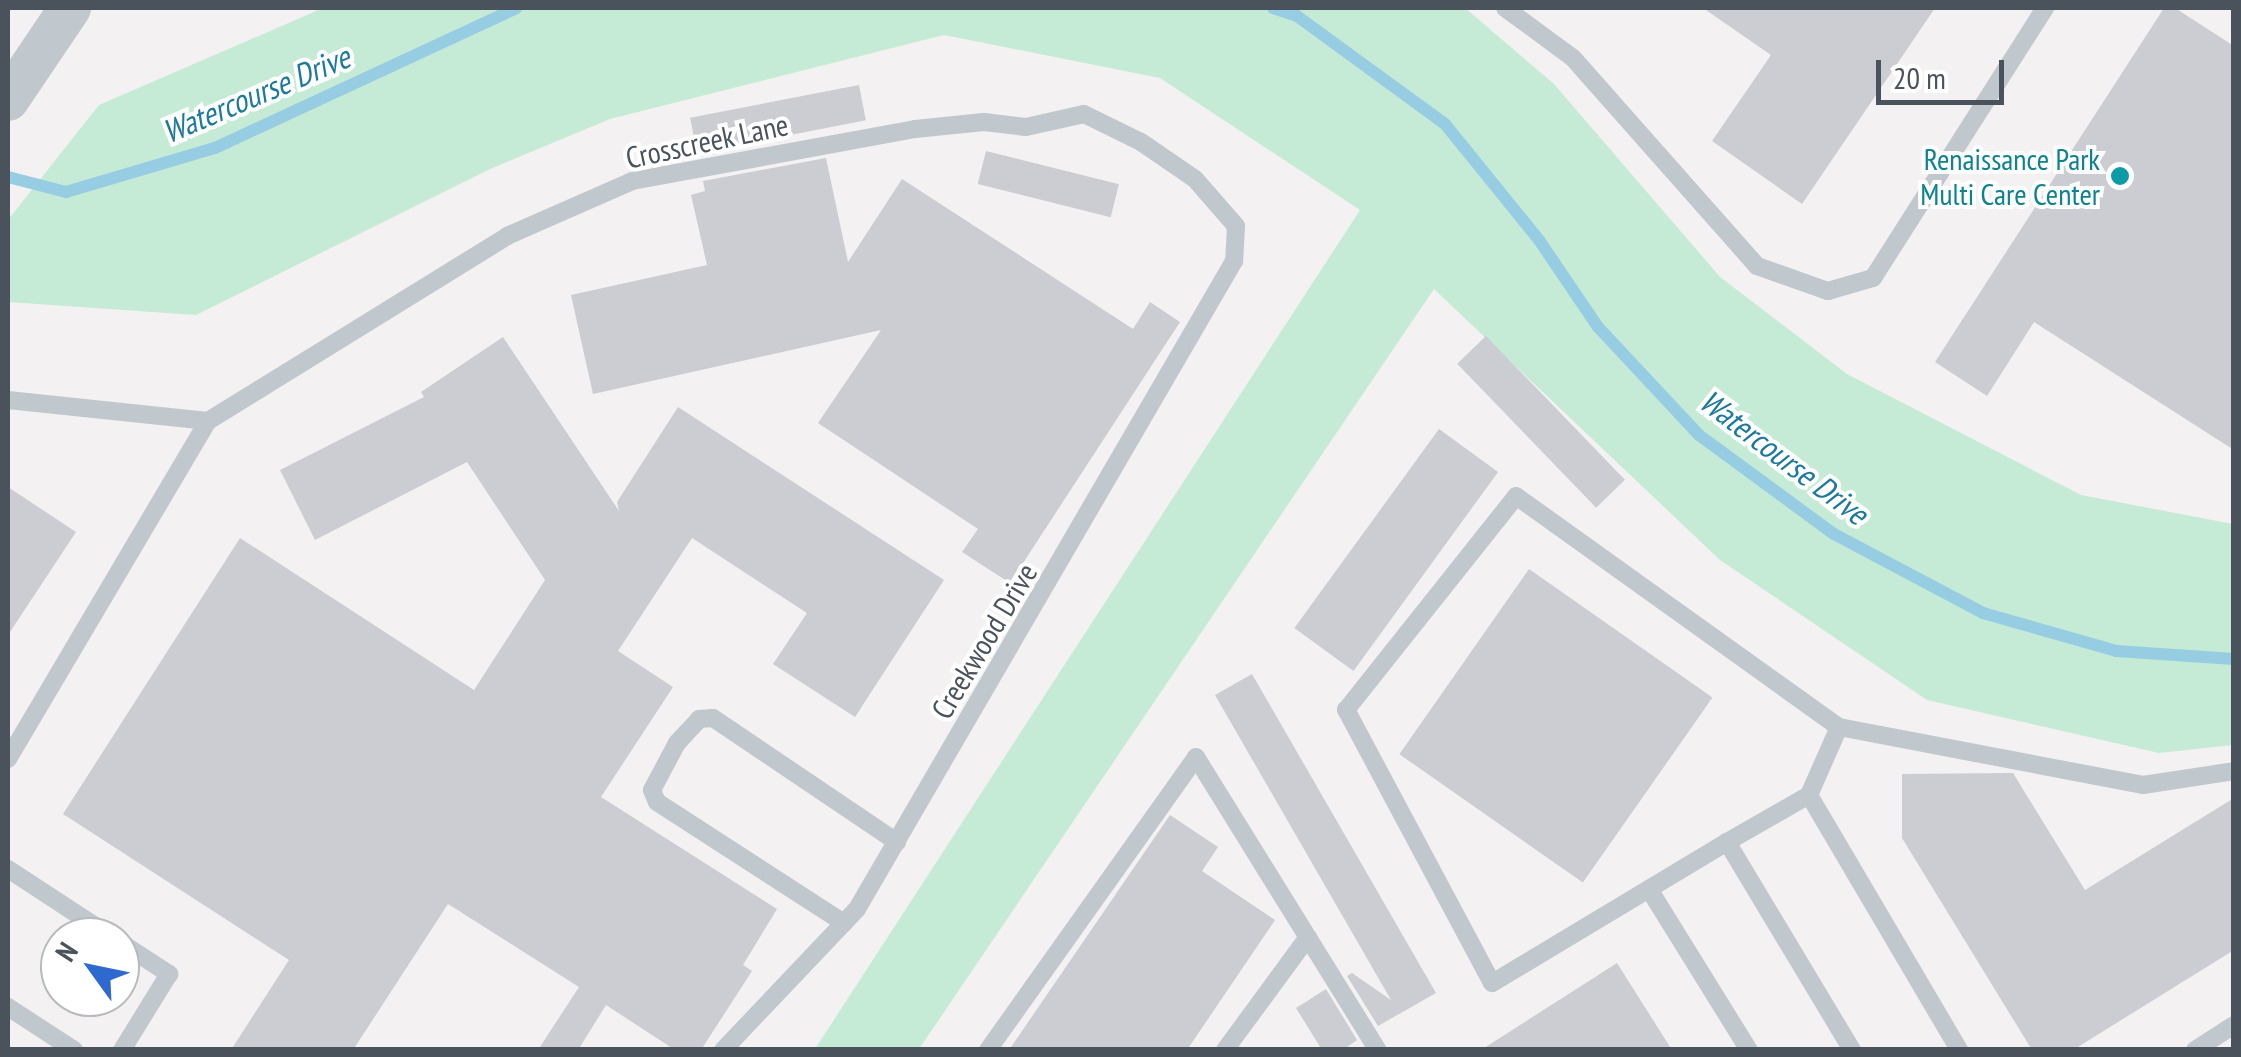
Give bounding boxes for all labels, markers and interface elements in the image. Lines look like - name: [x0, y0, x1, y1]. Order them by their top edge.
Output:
- water label: Watercourse Drive: [156, 37, 356, 151]
- scale bar: [1881, 40, 2008, 102]
- text: 20 m: [1893, 58, 1946, 97]
- street label: Crosscreek Lane: [622, 106, 792, 176]
- place label: Renaissance Park Multi Care Center: [1920, 141, 2100, 212]
- marker: Renaissance Park Multi Care Center: [2109, 165, 2131, 187]
- water label: Watercourse Drive: [1693, 381, 1875, 533]
- street label: Creekwood Drive: [924, 557, 1044, 725]
- north arrow: [40, 917, 140, 1017]
- text: N: [46, 935, 86, 968]

